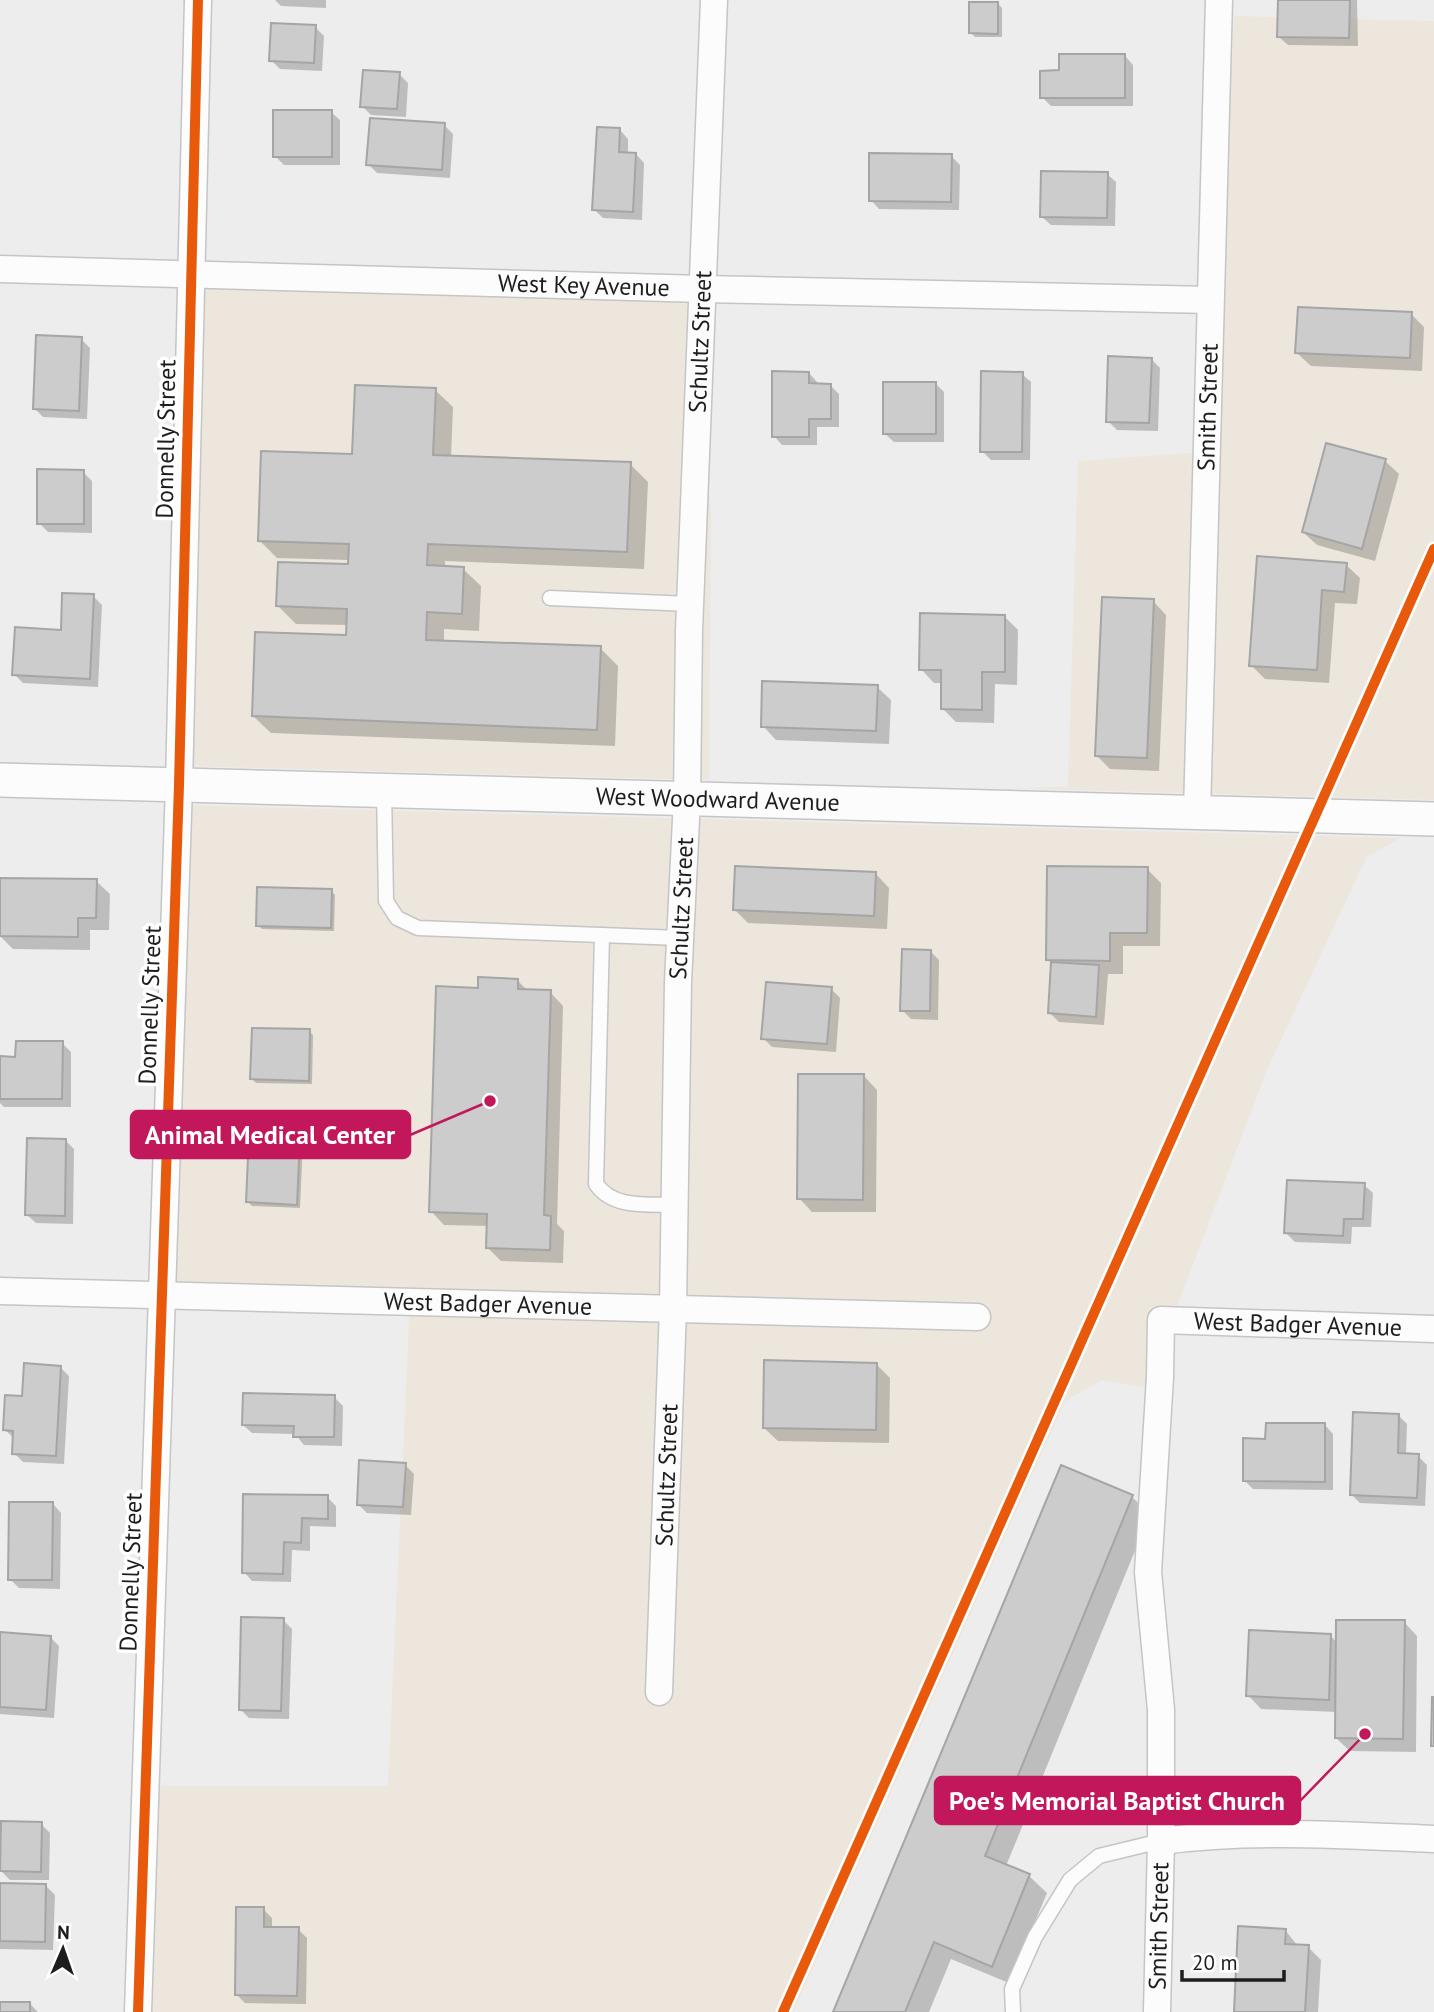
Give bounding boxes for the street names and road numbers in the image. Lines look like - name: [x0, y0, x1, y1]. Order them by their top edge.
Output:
- street label: West Key Avenue: [497, 267, 670, 303]
- street label: Schultz Street: [682, 270, 718, 414]
- street label: Smith Street: [1190, 343, 1225, 471]
- street label: Donnelly Street: [149, 359, 182, 519]
- street label: West Woodward Avenue: [595, 780, 840, 818]
- street label: Schultz Street: [662, 836, 700, 980]
- street label: Donnelly Street: [131, 925, 168, 1085]
- street label: West Badger Avenue: [383, 1285, 592, 1322]
- street label: West Badger Avenue: [1193, 1305, 1403, 1343]
- street label: Schultz Street: [648, 1403, 684, 1547]
- street label: Donnelly Street: [112, 1492, 149, 1652]
- street label: Smith Street: [1142, 1862, 1176, 1990]

